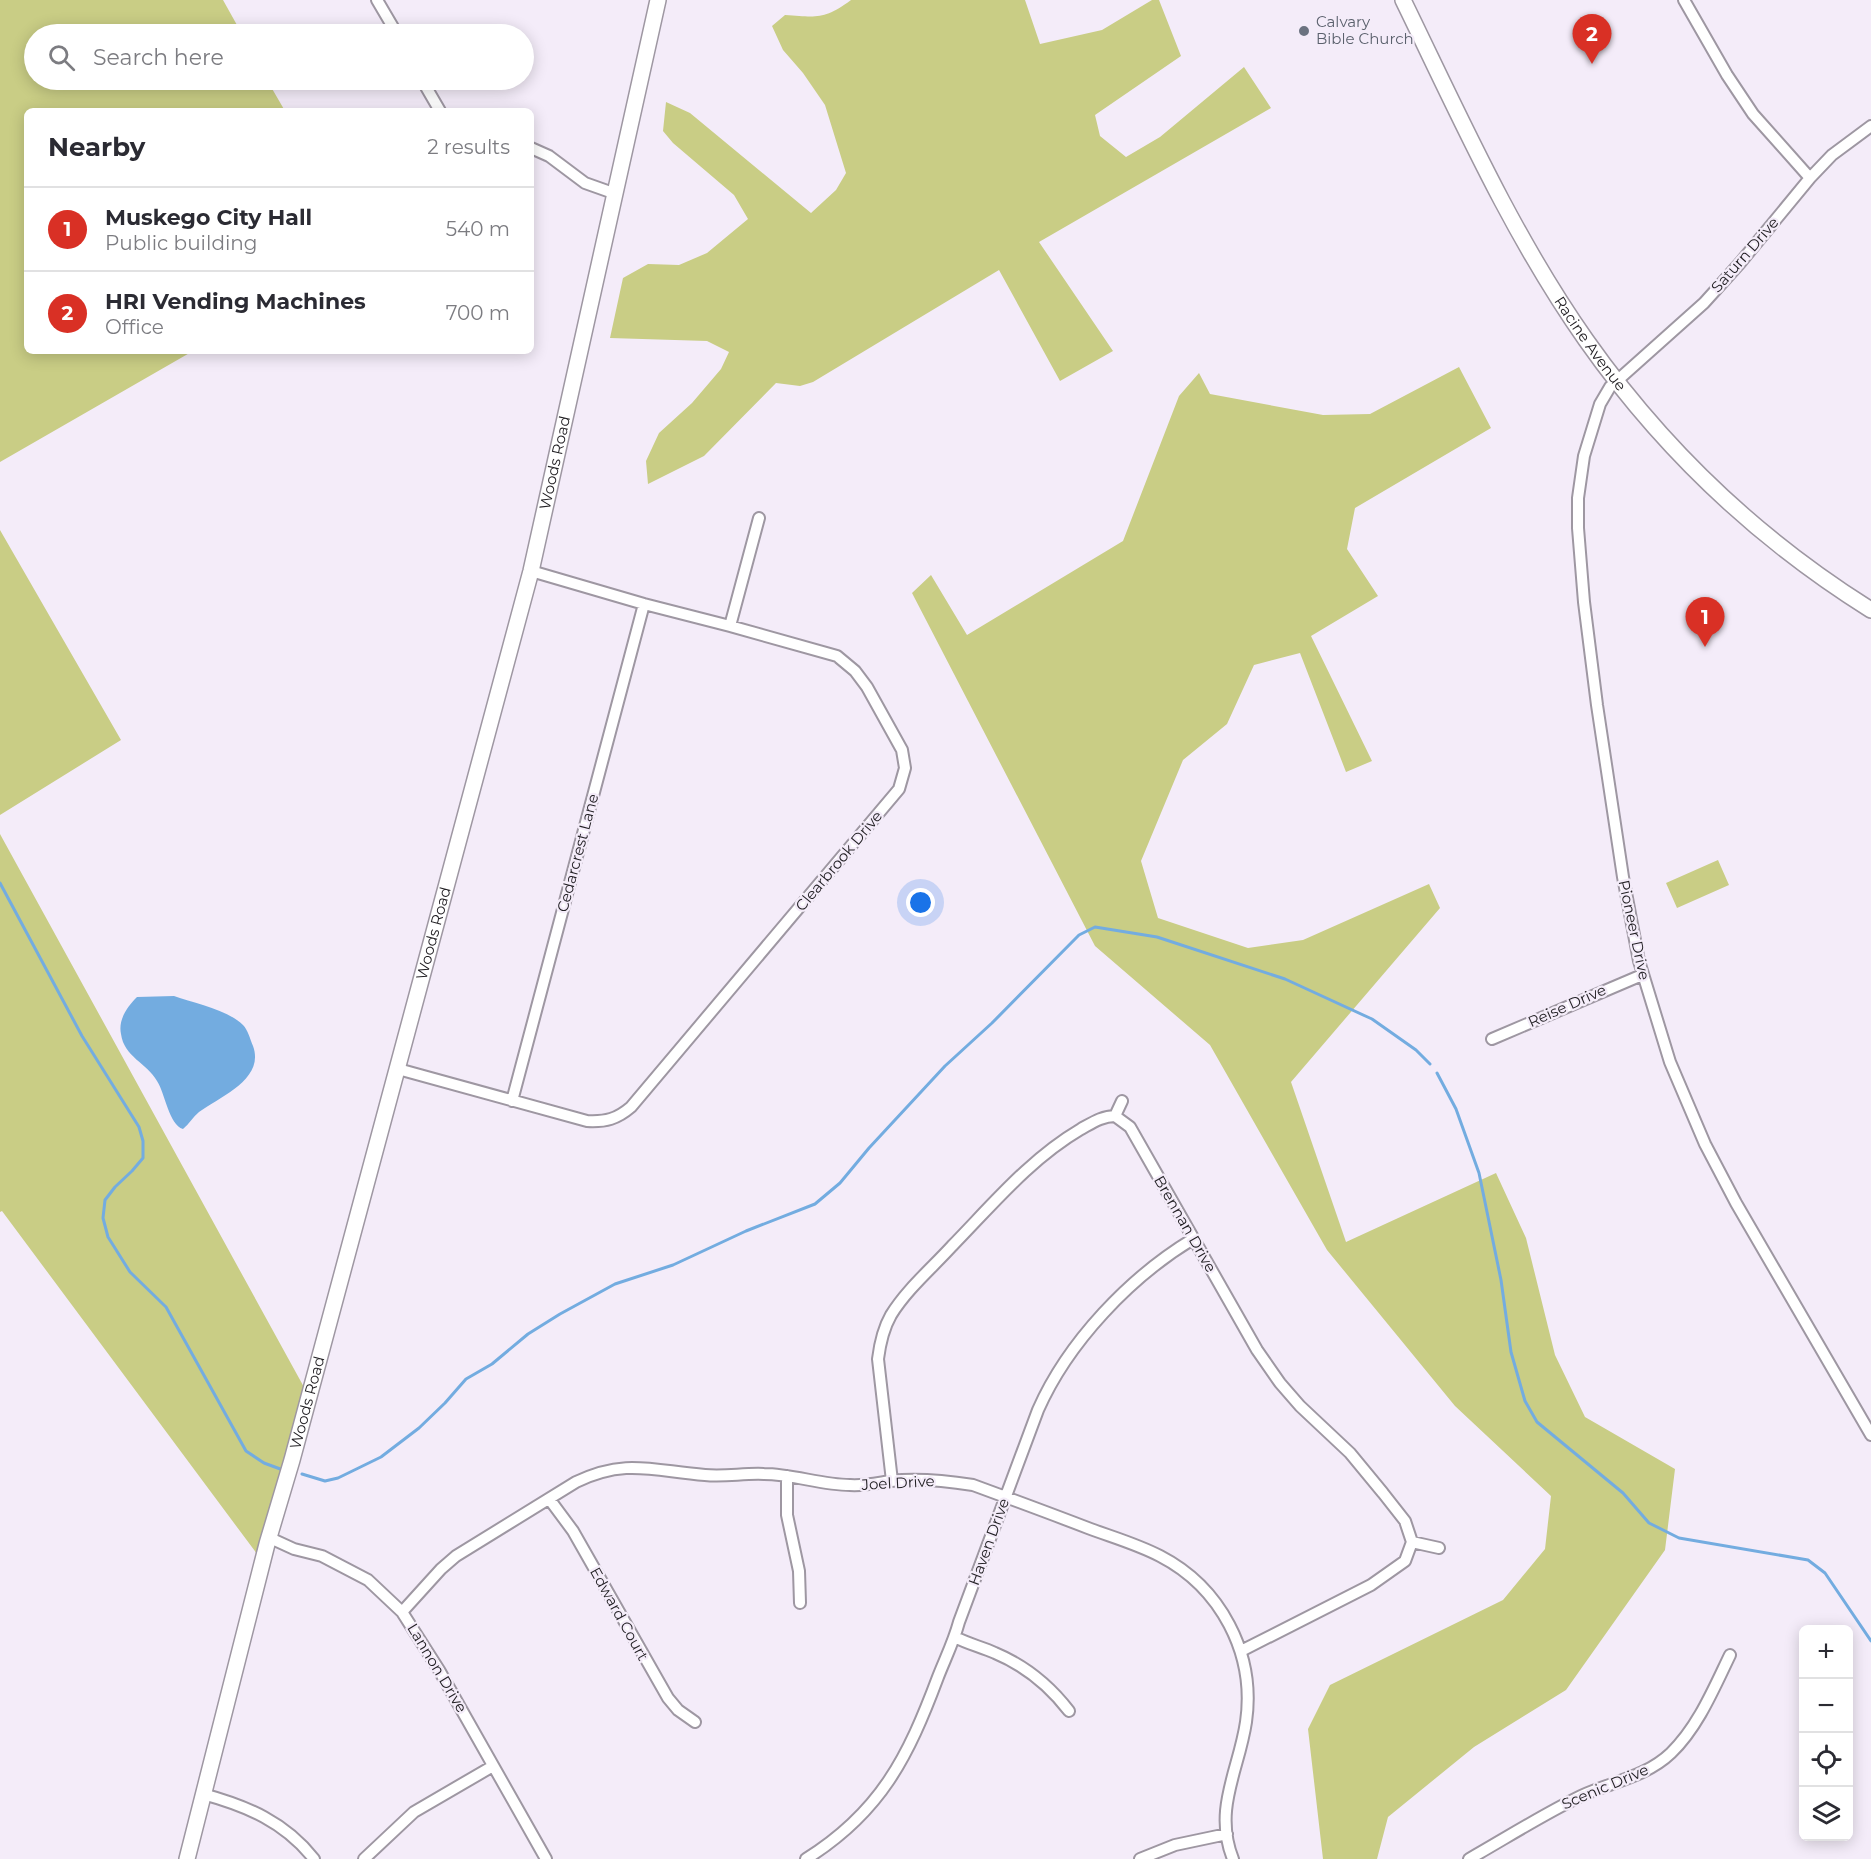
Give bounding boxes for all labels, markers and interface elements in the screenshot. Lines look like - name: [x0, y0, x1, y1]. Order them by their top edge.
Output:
- place label: Calvary Bible Church: [1316, 12, 1414, 48]
- pin: 2: [1572, 14, 1612, 64]
- search box: [24, 24, 534, 90]
- marker: Calvary Bible Church: [1297, 24, 1311, 38]
- icon: search: [45, 41, 78, 74]
- text: Search here: [93, 44, 224, 71]
- text: Nearby: [48, 131, 145, 163]
- text: 2 results: [427, 135, 510, 159]
- text: Muskego City Hall: [105, 204, 312, 231]
- street label: Saturn Drive: [1707, 213, 1782, 296]
- text: 1: [64, 217, 71, 241]
- text: 540 m: [446, 217, 510, 241]
- text: Public building: [105, 231, 258, 255]
- text: HRI Vending Machines: [105, 288, 366, 315]
- street label: Racine Avenue: [1550, 293, 1631, 395]
- text: 2: [62, 301, 73, 325]
- text: 700 m: [446, 301, 510, 325]
- text: Office: [105, 315, 164, 339]
- street label: Woods Road: [535, 414, 574, 511]
- pin: 1: [1686, 598, 1724, 647]
- street label: Cedarcrest Lane: [553, 792, 602, 914]
- street label: Clearbrook Drive: [791, 807, 886, 915]
- street label: Pioneer Drive: [1615, 878, 1654, 982]
- street label: Woods Road: [412, 885, 455, 982]
- your location: [906, 888, 935, 917]
- street label: Reise Drive: [1525, 980, 1609, 1031]
- street label: Brennan Drive: [1150, 1172, 1221, 1276]
- street label: Woods Road: [285, 1354, 328, 1451]
- street label: Joel Drive: [860, 1471, 935, 1494]
- street label: Haven Drive: [964, 1496, 1013, 1588]
- street label: Edward Court: [586, 1564, 653, 1664]
- street label: Lannon Drive: [403, 1620, 472, 1716]
- map controls: [1799, 1625, 1853, 1841]
- button: +: [1799, 1625, 1853, 1679]
- button: −: [1799, 1679, 1853, 1733]
- button: locate: [1799, 1733, 1853, 1787]
- street label: Scenic Drive: [1559, 1760, 1651, 1813]
- button: layers: [1799, 1787, 1853, 1841]

